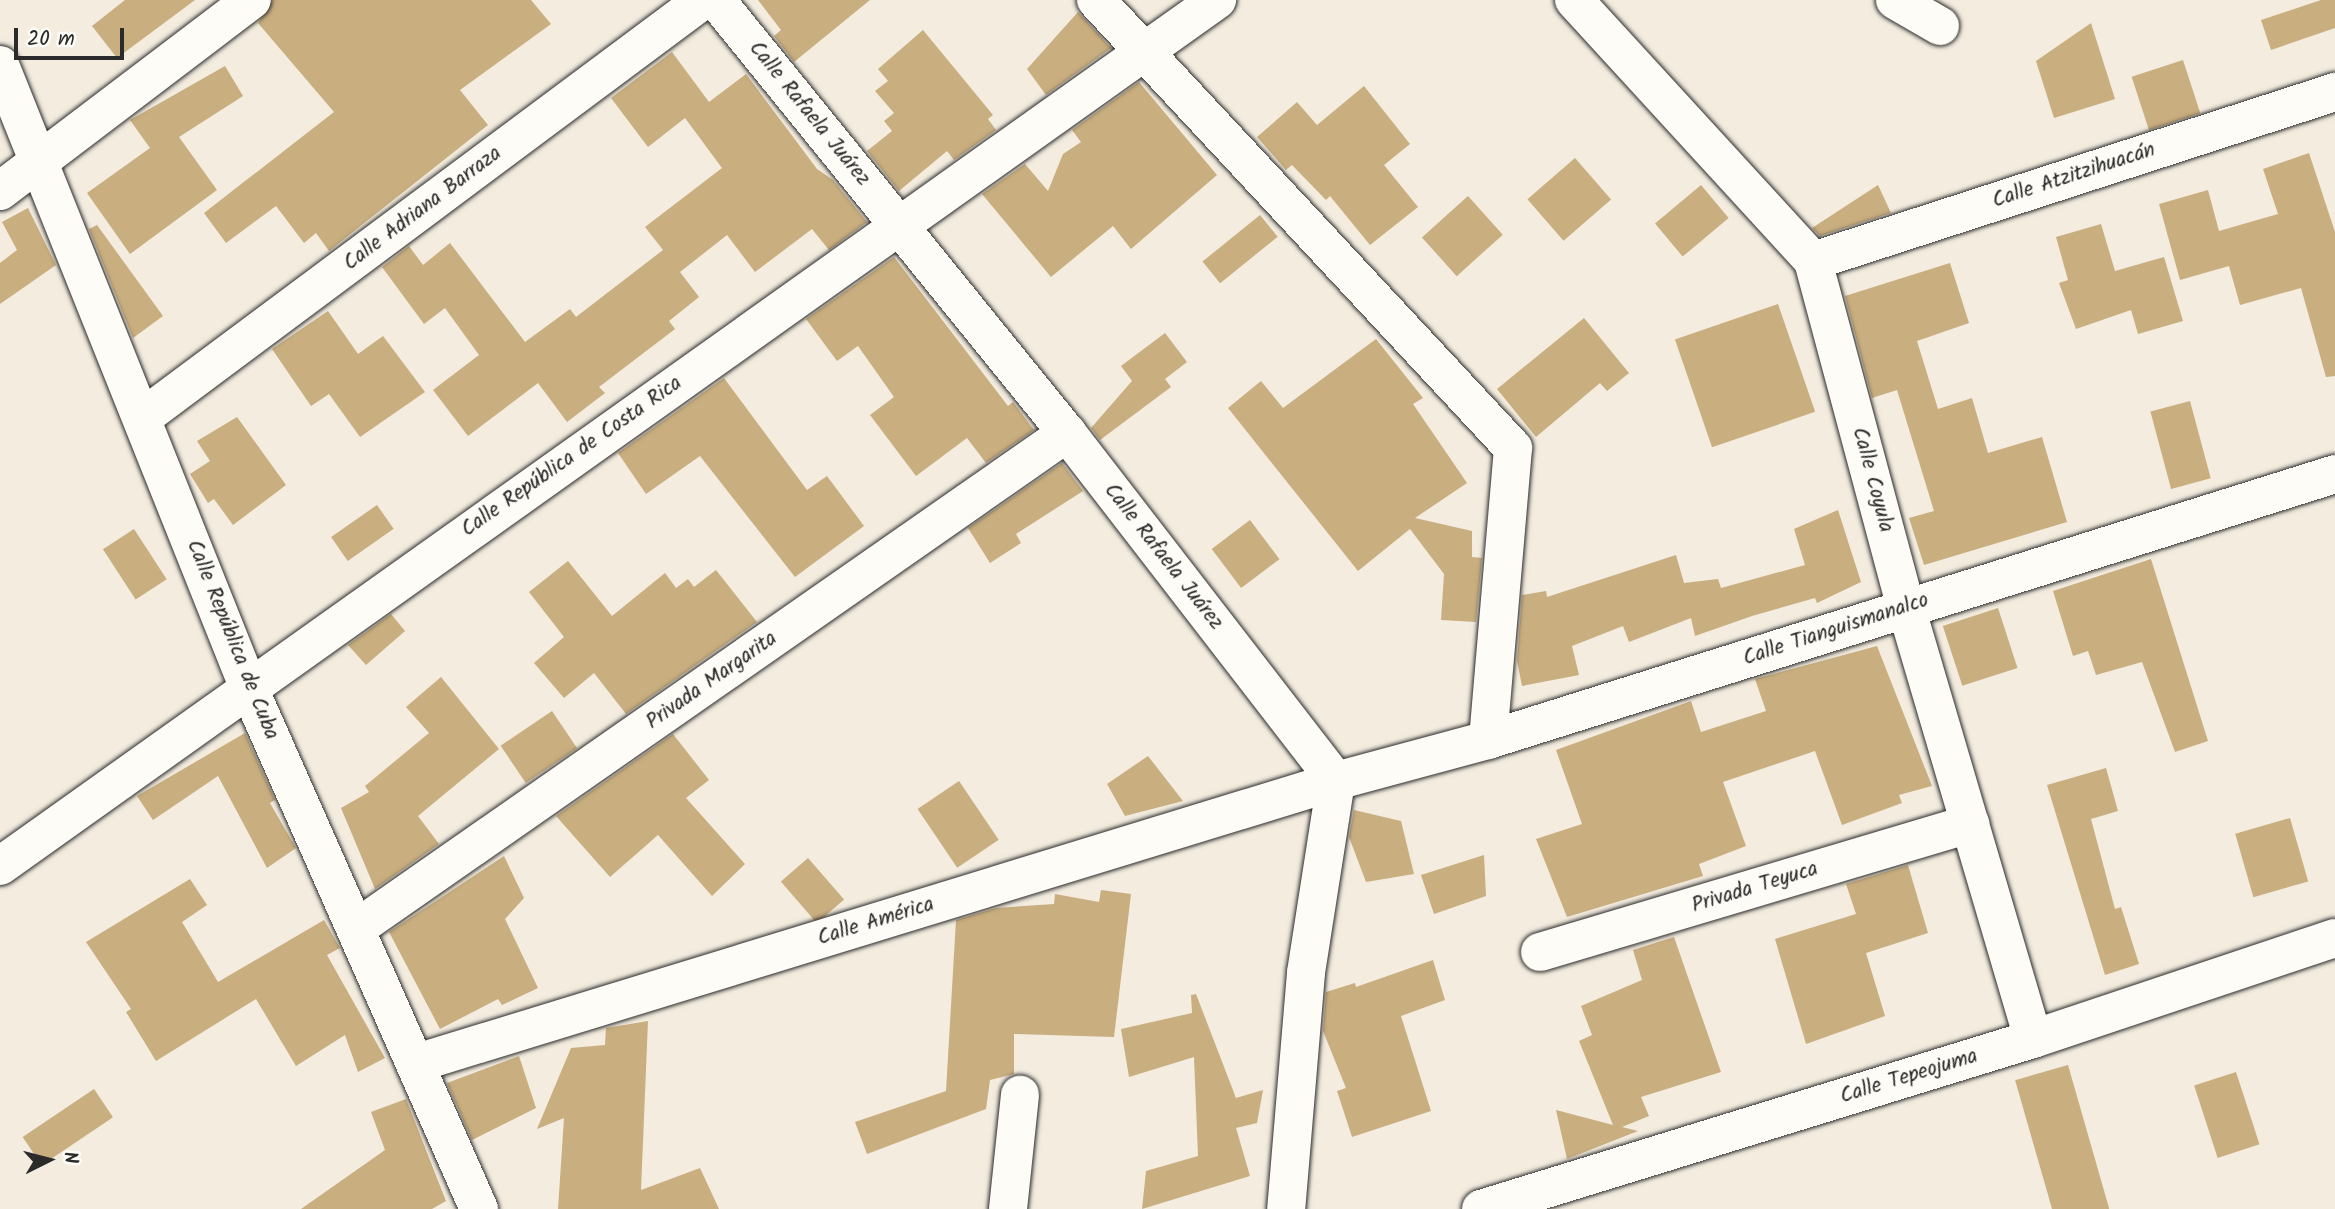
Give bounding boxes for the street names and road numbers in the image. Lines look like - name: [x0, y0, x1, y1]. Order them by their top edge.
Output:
- street label: Calle Rafaela Juárez: [743, 37, 875, 191]
- street label: Calle Atzitzihuacán: [1989, 138, 2159, 214]
- street label: Calle Adriana Barraza: [339, 141, 507, 277]
- street label: Calle República de Costa Rica: [457, 371, 687, 543]
- street label: Calle Coyula: [1846, 425, 1898, 535]
- street label: Calle Rafaela Juárez: [1098, 479, 1228, 635]
- street label: Calle República de Cuba: [180, 536, 284, 744]
- street label: Calle Tianguismanalco: [1740, 588, 1932, 672]
- street label: Privada Margarita: [642, 627, 782, 735]
- street label: Privada Teyuca: [1689, 857, 1821, 919]
- street label: Calle América: [815, 892, 937, 952]
- street label: Calle Tepeojuma: [1837, 1044, 1981, 1110]

